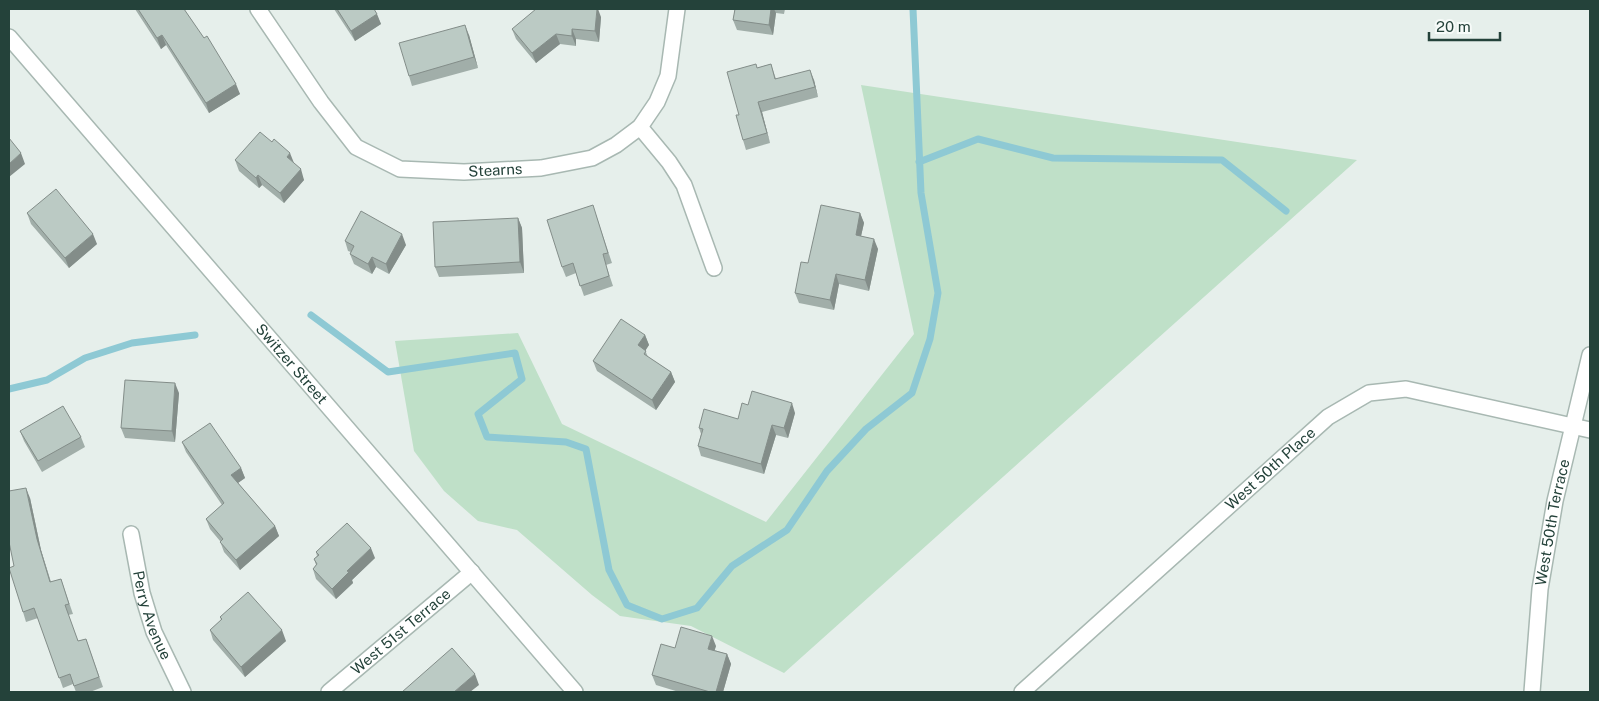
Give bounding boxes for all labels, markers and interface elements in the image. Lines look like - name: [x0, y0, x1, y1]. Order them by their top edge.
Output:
- scale bar: [1429, 10, 1500, 42]
- text: 20 m: [1436, 18, 1471, 35]
- street label: Stearns: [468, 160, 523, 180]
- street label: Switzer Street: [253, 320, 331, 407]
- street label: West 50th Place: [1222, 424, 1319, 513]
- street label: West 50th Terrace: [1532, 457, 1573, 587]
- street label: Perry Avenue: [130, 569, 175, 662]
- street label: West 51st Terrace: [348, 585, 454, 678]

